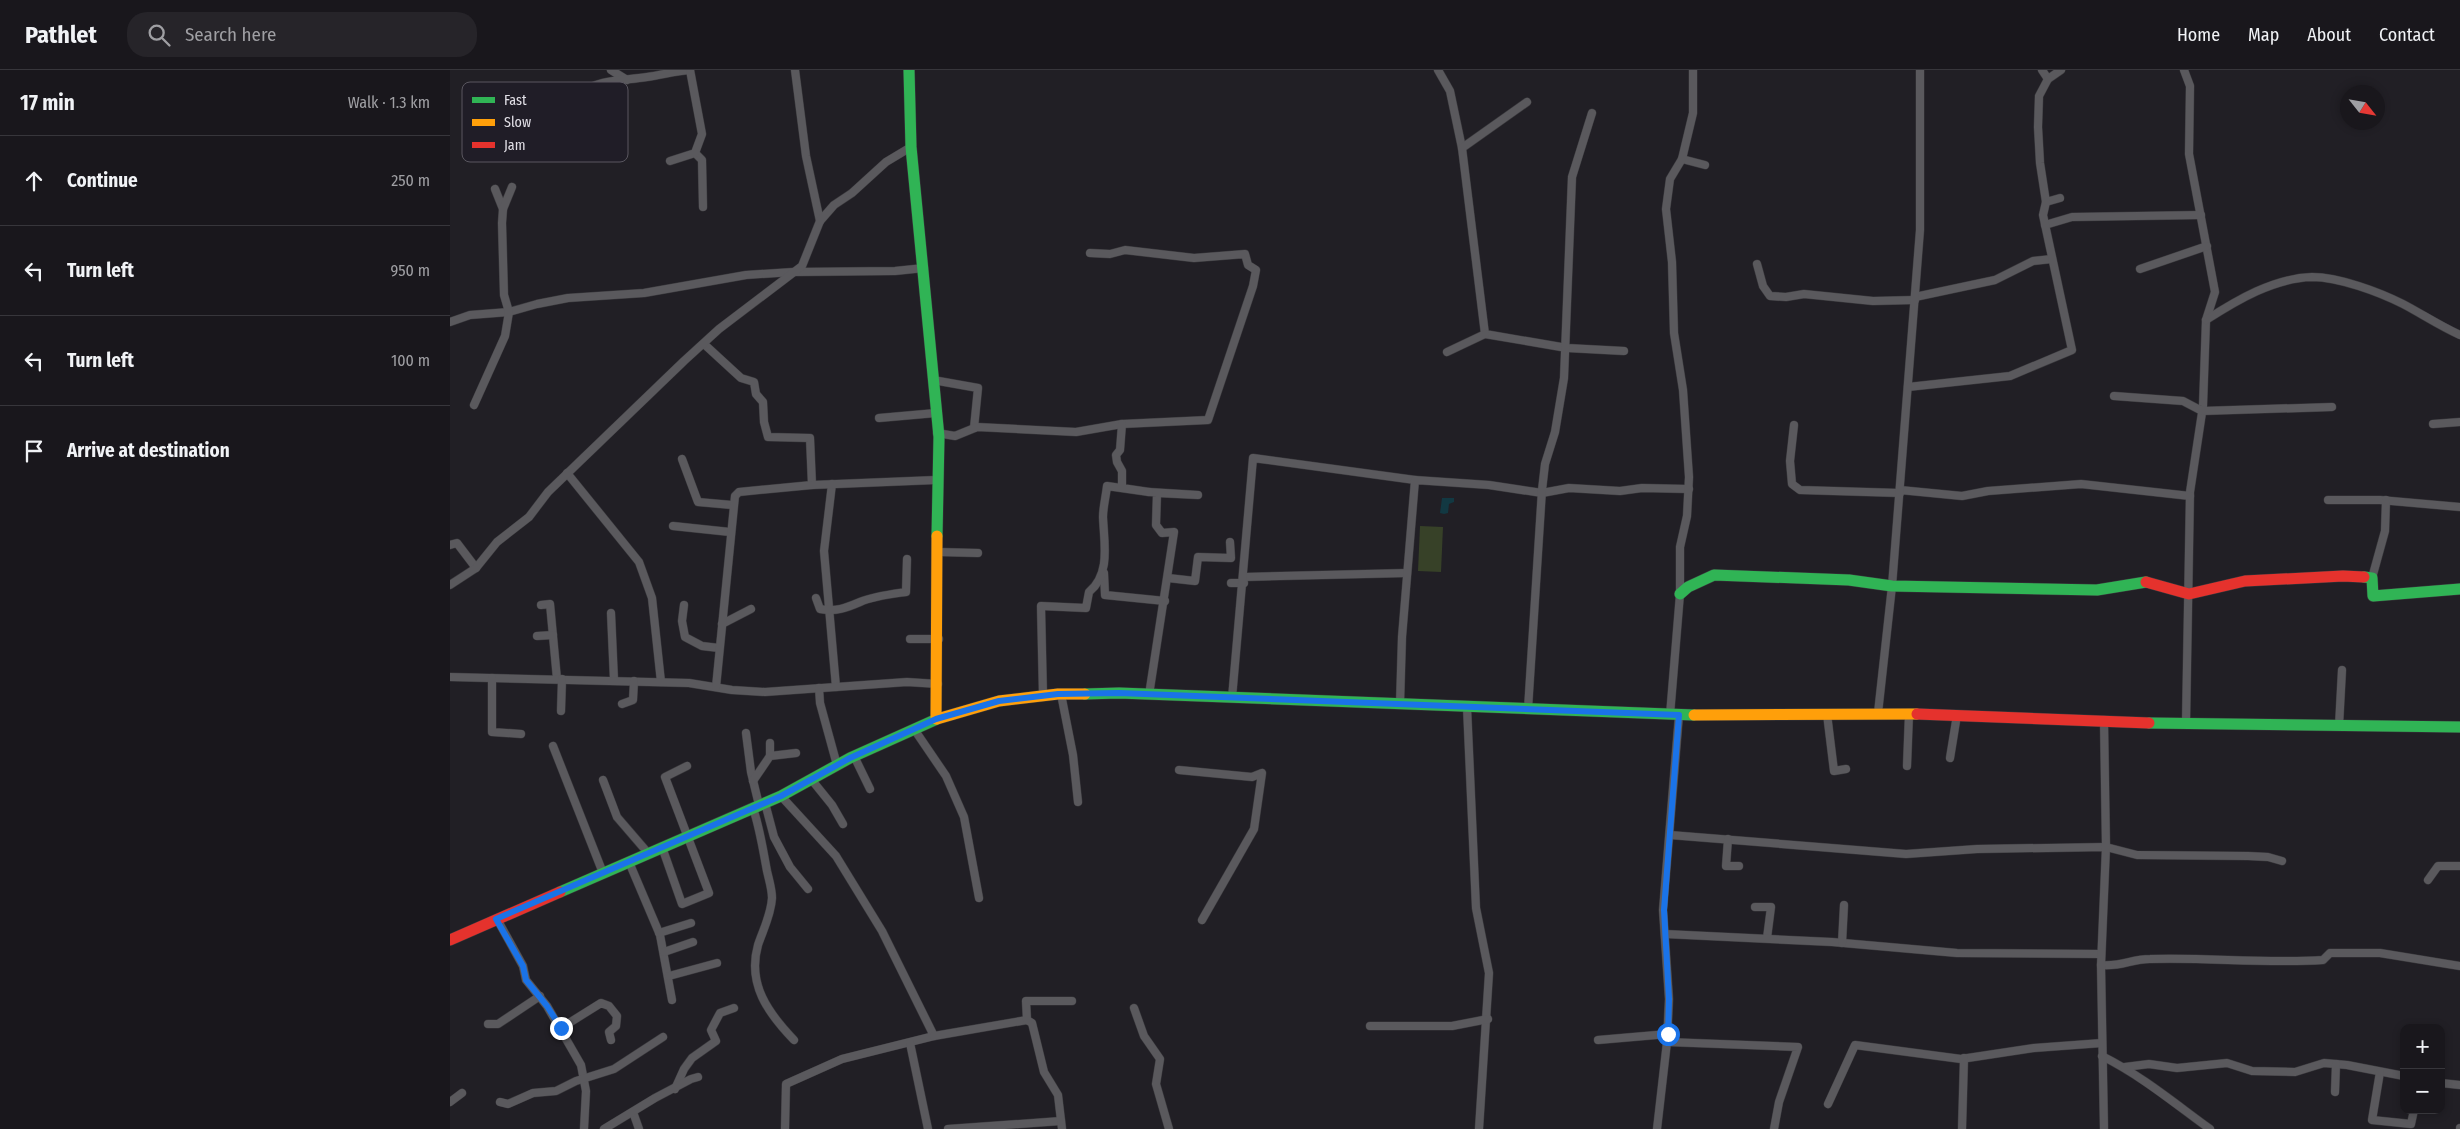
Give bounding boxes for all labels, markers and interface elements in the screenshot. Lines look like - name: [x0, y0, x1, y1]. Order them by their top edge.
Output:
- search box: [127, 12, 477, 57]
- text: Pathlet: [25, 21, 97, 49]
- icon: search: [145, 21, 173, 49]
- text: Search here: [185, 23, 276, 46]
- text: Home: [2177, 24, 2220, 46]
- text: Map: [2248, 24, 2279, 46]
- text: About: [2307, 24, 2351, 46]
- text: Contact: [2379, 24, 2435, 46]
- legend: [462, 82, 628, 162]
- north arrow: [2340, 85, 2385, 130]
- text: 17 min: [20, 90, 75, 116]
- text: Fast: [504, 92, 527, 109]
- text: Walk · 1.3 km: [348, 93, 430, 112]
- text: Slow: [504, 114, 531, 131]
- text: Jam: [504, 137, 525, 154]
- icon: ahead: [20, 167, 48, 195]
- text: Continue: [67, 169, 138, 192]
- text: 250 m: [391, 171, 430, 190]
- icon: left: [20, 257, 48, 285]
- text: Turn left: [67, 259, 134, 282]
- text: 950 m: [390, 261, 430, 280]
- icon: left: [20, 347, 48, 375]
- text: Turn left: [67, 349, 134, 372]
- text: 100 m: [391, 351, 430, 370]
- icon: arrive: [20, 437, 48, 465]
- text: Arrive at destination: [67, 439, 230, 462]
- route end: [550, 1017, 573, 1040]
- route start: [1657, 1023, 1680, 1046]
- map controls: [2400, 1024, 2445, 1114]
- button: +: [2400, 1024, 2445, 1069]
- button: −: [2400, 1069, 2445, 1114]

